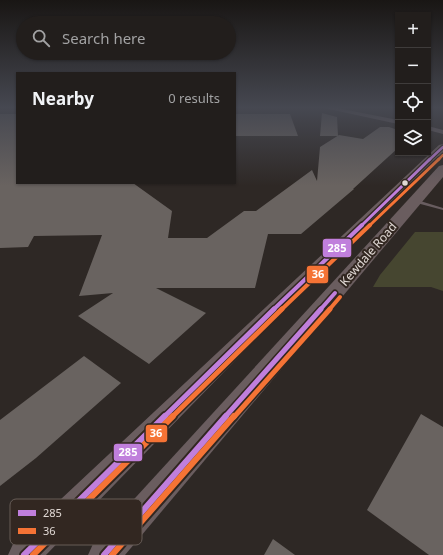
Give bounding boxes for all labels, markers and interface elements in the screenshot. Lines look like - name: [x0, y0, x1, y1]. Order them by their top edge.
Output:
- map controls: [395, 12, 431, 156]
- button: +: [395, 12, 431, 48]
- search box: [16, 16, 236, 60]
- icon: search: [30, 27, 52, 49]
- text: Search here: [62, 28, 145, 48]
- button: −: [395, 48, 431, 84]
- button: locate: [395, 84, 431, 120]
- text: Nearby: [32, 87, 94, 110]
- text: 0 results: [168, 89, 220, 107]
- button: layers: [395, 120, 431, 156]
- unlabelled marker: [400, 178, 410, 188]
- street label: Kewdale Road: [336, 218, 400, 290]
- line badge: 285: [322, 238, 352, 258]
- text: 285: [328, 240, 346, 255]
- line badge: 36: [306, 265, 329, 284]
- text: 36: [312, 266, 324, 281]
- line badge: 36: [145, 424, 168, 443]
- text: 36: [150, 425, 162, 440]
- line badge: 285: [113, 443, 143, 462]
- text: 285: [119, 444, 137, 459]
- legend: [10, 499, 142, 545]
- text: 285: [43, 505, 62, 520]
- text: 36: [43, 523, 56, 538]

